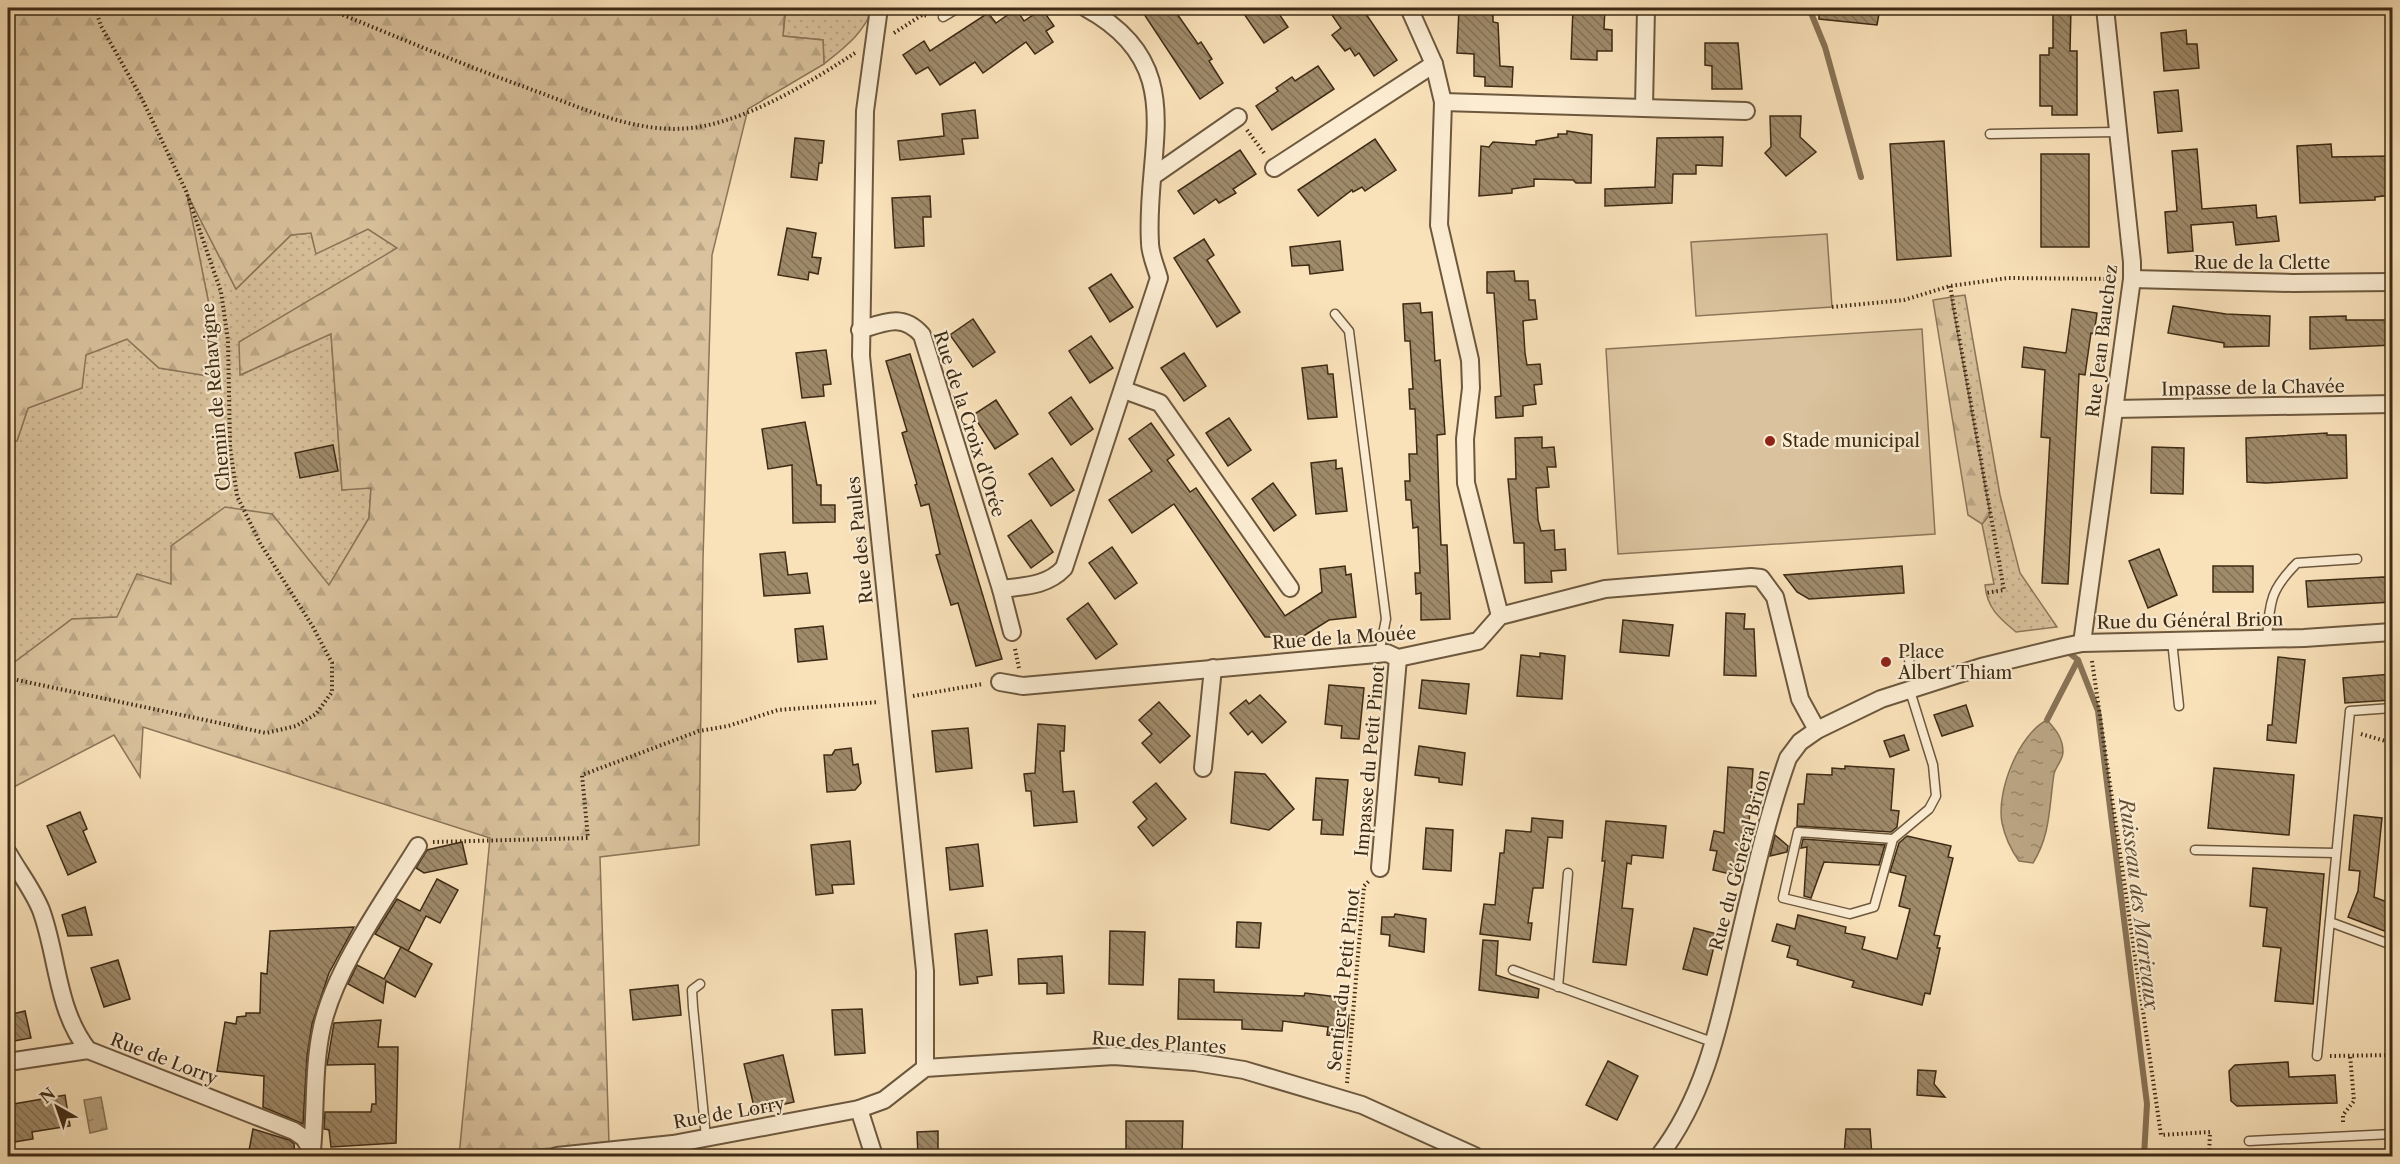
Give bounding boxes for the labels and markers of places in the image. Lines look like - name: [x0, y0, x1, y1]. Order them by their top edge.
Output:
- place label: Stade municipal: [1782, 430, 1920, 452]
- marker: Stade municipal: [1763, 434, 1777, 448]
- place label: Place Albert Thiam: [1897, 641, 2013, 684]
- marker: Place Albert Thiam: [1879, 655, 1893, 669]

